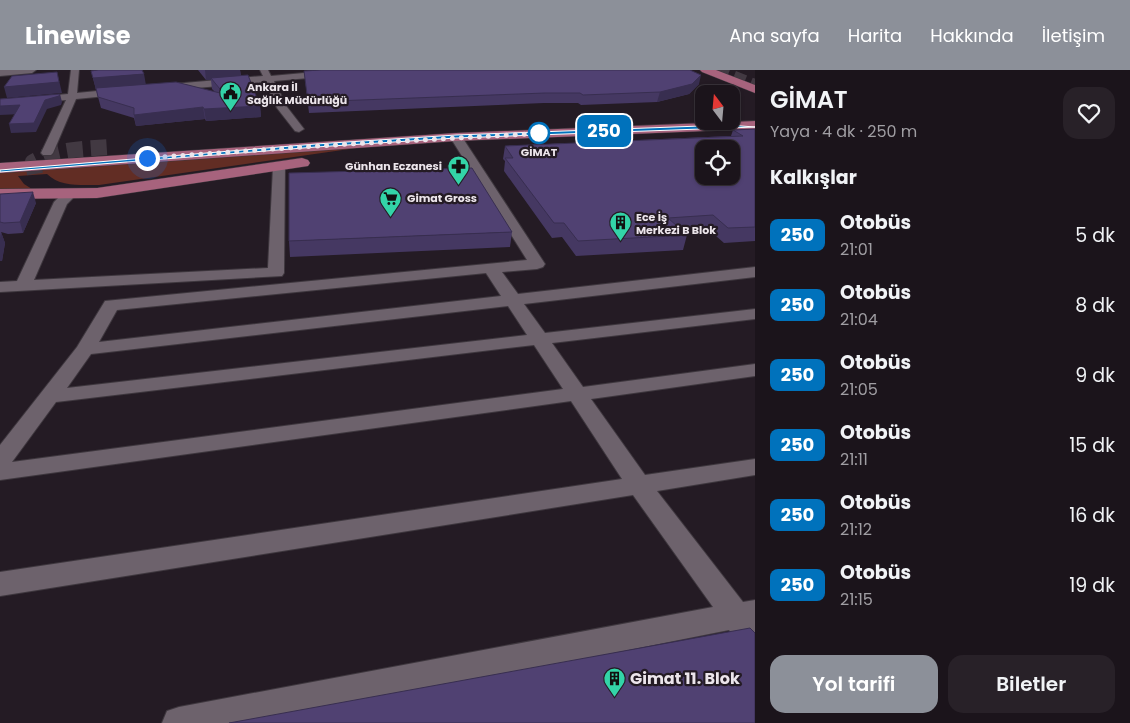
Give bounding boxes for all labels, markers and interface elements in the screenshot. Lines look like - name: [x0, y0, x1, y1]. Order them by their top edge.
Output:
- text: Linewise: [25, 19, 131, 52]
- text: Ana sayfa: [729, 23, 820, 48]
- text: Harita: [848, 23, 902, 48]
- text: Hakkında: [930, 23, 1014, 48]
- text: İletişim: [1042, 23, 1105, 48]
- place label: Ankara İl Sağlık Müdürlüğü: [247, 79, 347, 108]
- public building icon: Ankara İl Sağlık Müdürlüğü: [219, 81, 243, 112]
- text: GİMAT: [770, 83, 848, 116]
- north arrow: [695, 85, 740, 130]
- map controls: [695, 85, 740, 185]
- button: heart: [1063, 87, 1115, 139]
- line badge: 250: [575, 115, 633, 147]
- text: 250: [587, 118, 621, 143]
- text: Yaya · 4 dk · 250 m: [770, 120, 917, 143]
- marker: GİMAT: [528, 122, 550, 144]
- button: locate: [695, 140, 740, 185]
- place label: GİMAT: [521, 144, 558, 160]
- your location: [135, 146, 160, 171]
- pharmacy icon: Günhan Eczanesi: [446, 154, 470, 185]
- place label: Günhan Eczanesi: [345, 158, 442, 174]
- text: Kalkışlar: [770, 164, 857, 191]
- supermarket icon: Gimat Gross: [379, 186, 403, 217]
- place label: Gimat Gross: [407, 190, 477, 206]
- place label: Ece İş Merkezi B Blok: [636, 209, 716, 238]
- text: Otobüs: [840, 209, 911, 236]
- building icon: Ece İş Merkezi B Blok: [608, 211, 632, 242]
- text: 250: [781, 222, 814, 247]
- text: 5 dk: [1075, 222, 1115, 249]
- text: 21:01: [840, 238, 873, 261]
- text: Otobüs: [840, 279, 911, 306]
- text: 250: [781, 292, 814, 317]
- text: 8 dk: [1075, 292, 1115, 319]
- text: 21:04: [840, 308, 878, 331]
- text: Otobüs: [840, 349, 911, 376]
- text: 250: [781, 362, 814, 387]
- text: 9 dk: [1075, 362, 1115, 389]
- text: 21:05: [840, 378, 878, 401]
- text: Otobüs: [840, 419, 911, 446]
- text: 250: [781, 432, 814, 457]
- text: 15 dk: [1069, 432, 1115, 459]
- text: 21:11: [840, 448, 868, 471]
- text: Otobüs: [840, 489, 911, 516]
- text: 250: [781, 502, 814, 527]
- text: 16 dk: [1069, 502, 1115, 529]
- text: 21:12: [840, 518, 872, 541]
- text: Otobüs: [840, 559, 911, 586]
- text: 250: [781, 572, 814, 597]
- text: 19 dk: [1069, 572, 1115, 599]
- text: 21:15: [840, 588, 873, 611]
- button: Yol tarifi: [770, 655, 938, 713]
- button: Biletler: [948, 655, 1115, 713]
- building icon: Gimat 11. Blok: [602, 666, 626, 697]
- place label: Gimat 11. Blok: [630, 667, 740, 690]

